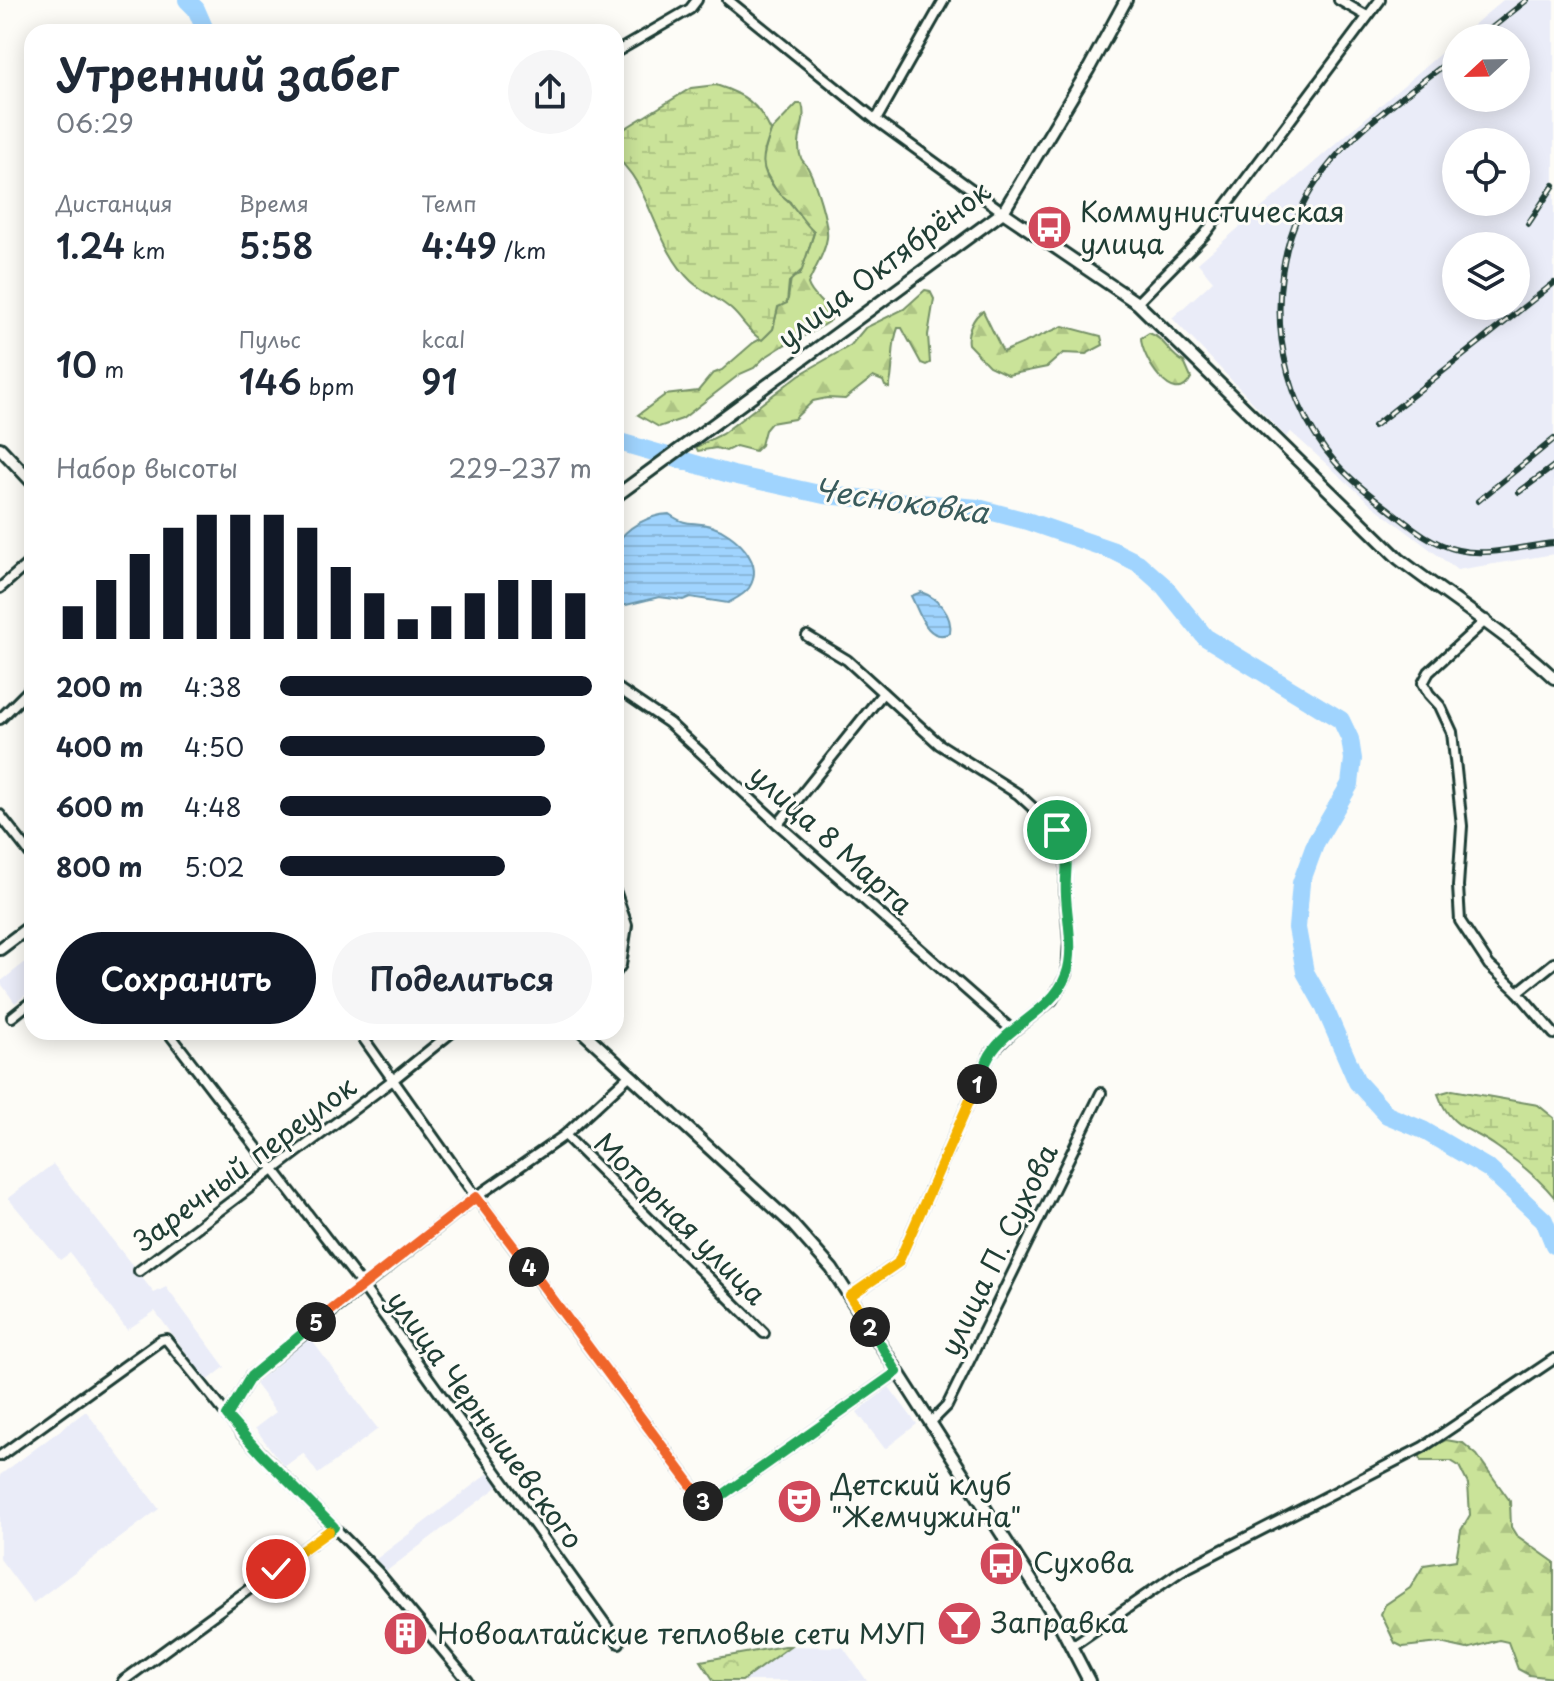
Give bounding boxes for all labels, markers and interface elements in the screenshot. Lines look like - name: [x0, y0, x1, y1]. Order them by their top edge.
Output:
- north arrow: [1442, 24, 1530, 112]
- map controls: [1442, 24, 1530, 320]
- text: Утренний забег: [56, 40, 399, 106]
- button: share: [508, 50, 592, 134]
- text: 06:29: [56, 103, 134, 142]
- button: locate: [1442, 128, 1530, 216]
- street label: улица Октябрёнок: [767, 169, 999, 358]
- text: Дистанция: [56, 186, 173, 219]
- text: Время: [239, 186, 309, 219]
- text: Темп: [421, 186, 477, 219]
- place label: Коммунистическая улица: [1080, 189, 1345, 264]
- bus stop icon: Коммунистическая улица: [1025, 204, 1073, 252]
- text: 1.24: [56, 219, 125, 271]
- text: 5:58: [239, 219, 313, 271]
- text: 4:49: [421, 219, 497, 271]
- button: layers: [1442, 232, 1530, 320]
- text: km: [125, 233, 165, 266]
- text: /km: [497, 233, 546, 266]
- text: Пульс: [239, 322, 301, 355]
- text: kcal: [421, 322, 465, 355]
- text: 10: [56, 338, 97, 390]
- text: m: [97, 352, 124, 385]
- text: 146: [239, 355, 302, 407]
- text: 91: [421, 355, 457, 407]
- text: bpm: [302, 369, 355, 402]
- text: Набор высоты: [56, 448, 238, 487]
- text: 229–237 m: [448, 448, 592, 487]
- water label: Чесноковка: [811, 465, 993, 534]
- text: 200 m: [56, 667, 143, 706]
- text: 4:38: [184, 667, 242, 706]
- text: 400 m: [56, 727, 144, 766]
- text: 4:50: [184, 727, 244, 766]
- street label: улица 8 Марта: [740, 753, 924, 925]
- text: 600 m: [56, 787, 144, 826]
- text: 4:48: [184, 787, 242, 826]
- pin: [1023, 796, 1091, 864]
- icon: arrive: [1035, 808, 1079, 852]
- text: 800 m: [56, 847, 143, 886]
- text: 5:02: [184, 847, 245, 886]
- button: Сохранить: [56, 932, 316, 1024]
- button: Поделиться: [332, 932, 592, 1024]
- street label: Заречный переулок: [124, 1064, 365, 1261]
- pin: 1: [957, 1064, 997, 1104]
- text: 1: [972, 1067, 982, 1100]
- street label: Моторная улица: [585, 1122, 777, 1314]
- street label: улица П. Сухова: [928, 1135, 1068, 1363]
- pin: 4: [509, 1247, 549, 1287]
- text: 4: [522, 1250, 536, 1283]
- street label: улица Чернышевского: [378, 1281, 595, 1557]
- pin: 5: [296, 1302, 336, 1342]
- text: 5: [309, 1305, 323, 1338]
- pin: 2: [850, 1307, 890, 1347]
- text: 2: [862, 1310, 878, 1343]
- place label: Детский клуб "Жемчужина": [830, 1462, 1022, 1537]
- theatre icon: Детский клуб "Жемчужина": [776, 1477, 824, 1525]
- pin: 3: [683, 1481, 723, 1521]
- text: 3: [696, 1484, 710, 1517]
- pin: [242, 1535, 310, 1603]
- bus stop icon: Сухова: [978, 1539, 1026, 1587]
- place label: Сухова: [1033, 1540, 1134, 1583]
- icon: check: [254, 1547, 298, 1591]
- bar icon: Заправка: [936, 1599, 984, 1647]
- place label: Заправка: [991, 1600, 1128, 1643]
- building icon: Новоалтайские тепловые сети МУП: [382, 1610, 430, 1658]
- place label: Новоалтайские тепловые сети МУП: [437, 1611, 926, 1654]

